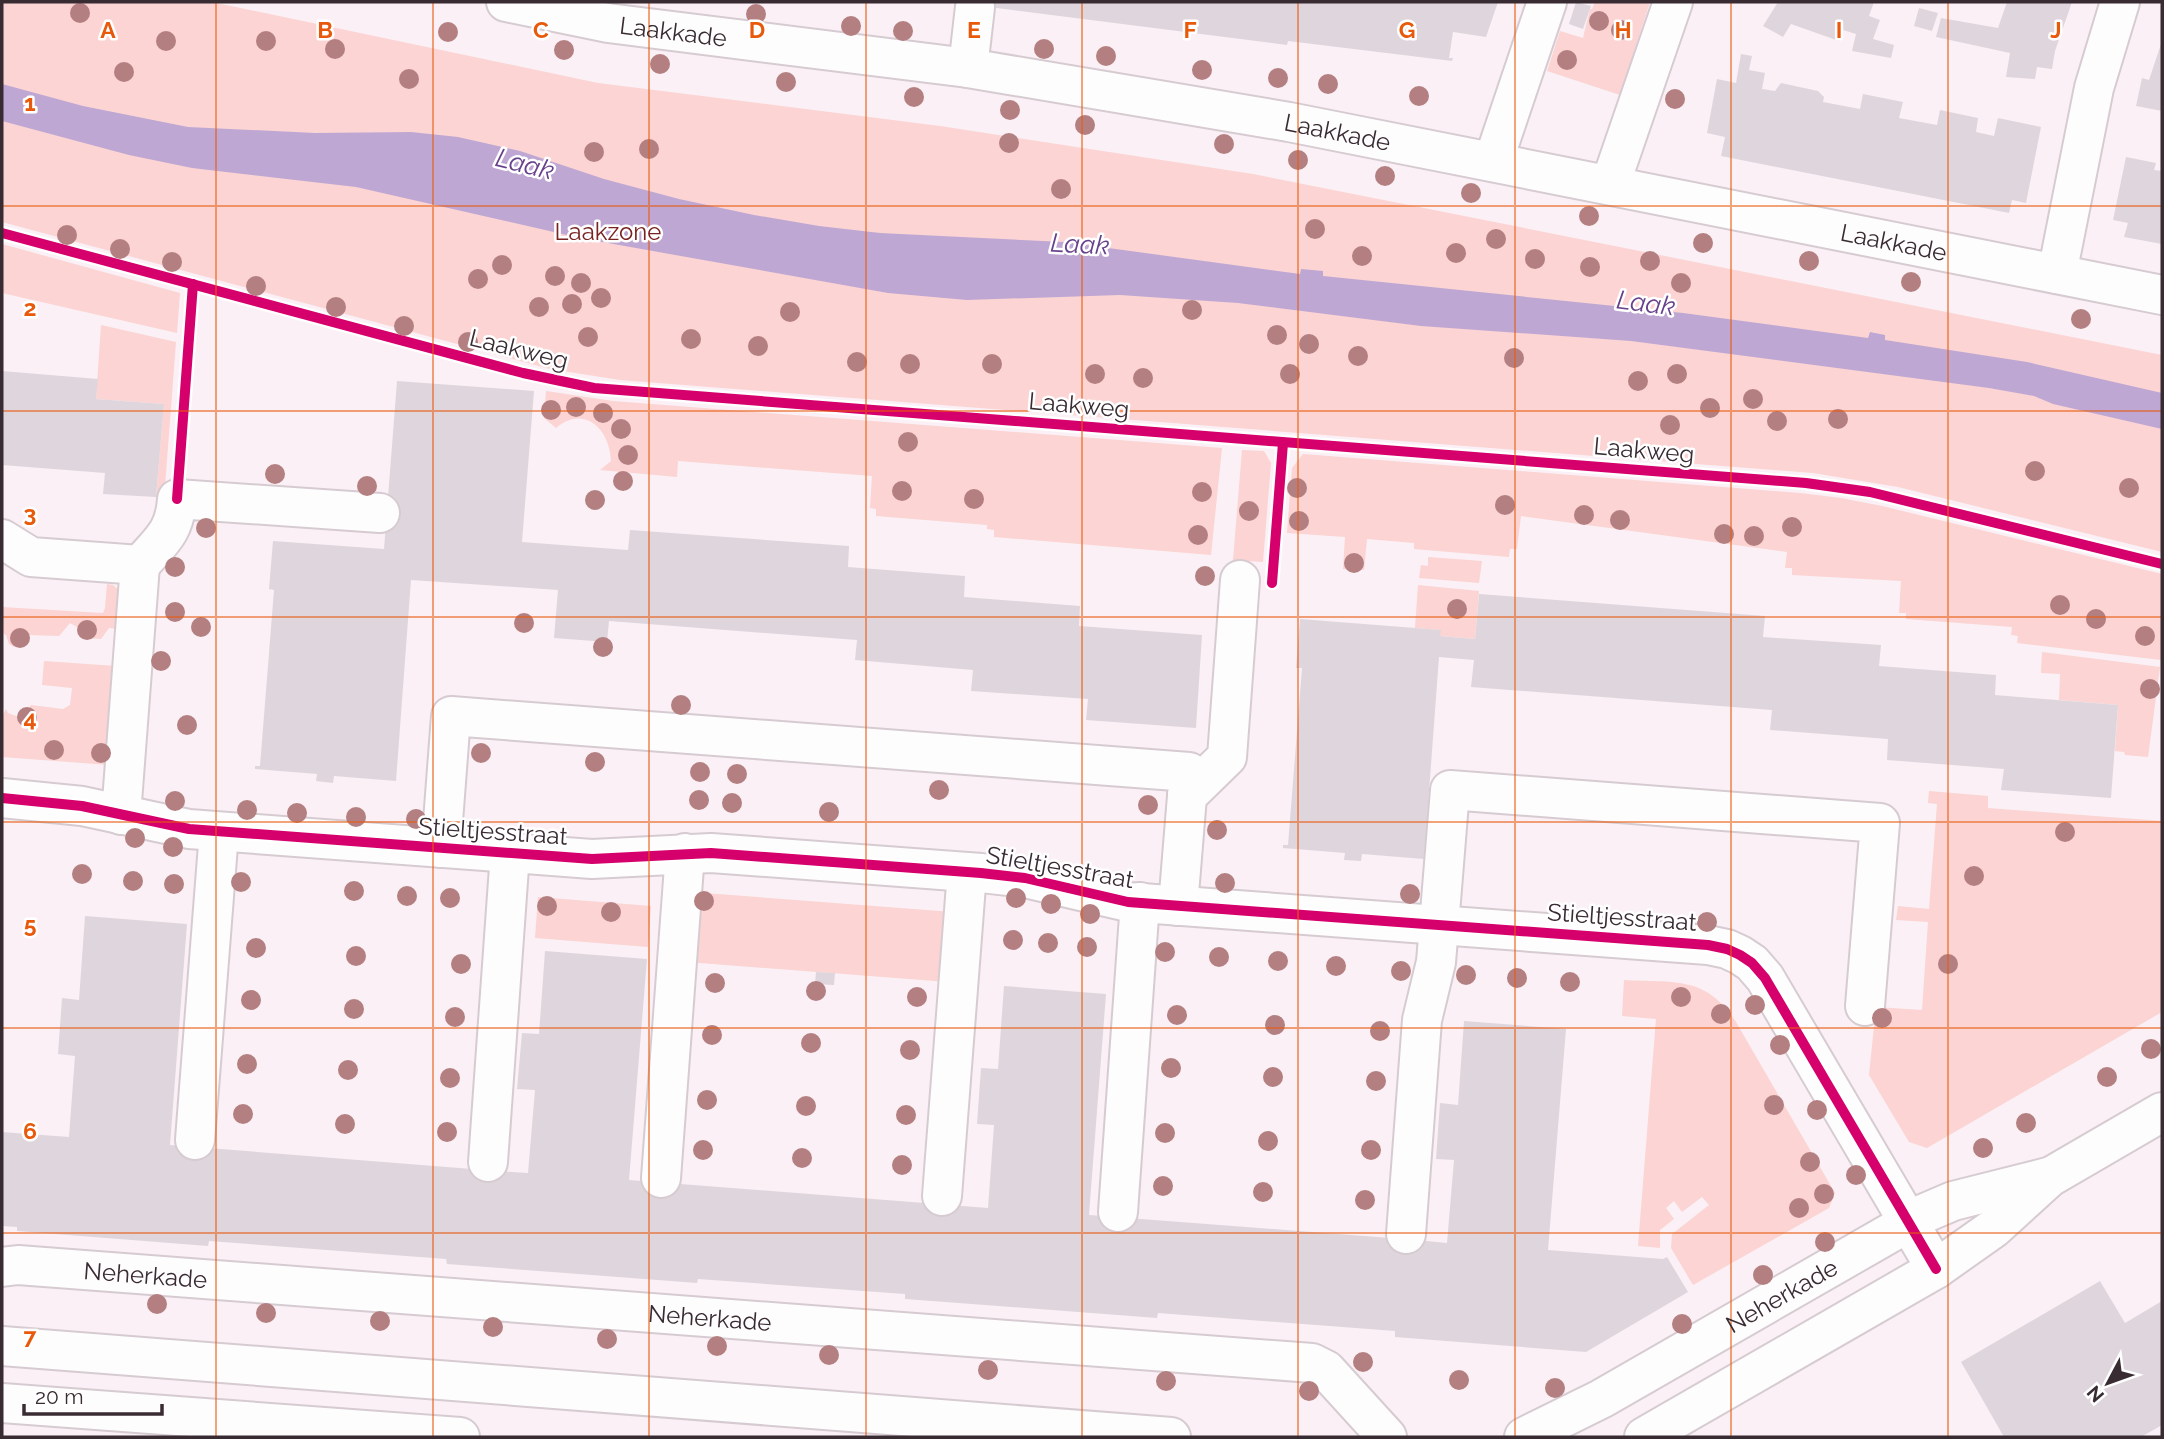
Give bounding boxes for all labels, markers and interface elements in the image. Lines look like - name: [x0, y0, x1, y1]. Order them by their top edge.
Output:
- street label: Laakkade: [618, 10, 729, 52]
- text: A: [100, 16, 116, 43]
- text: B: [317, 16, 333, 43]
- text: C: [533, 16, 549, 43]
- text: D: [749, 16, 765, 43]
- text: E: [967, 16, 981, 43]
- text: F: [1183, 16, 1197, 43]
- text: G: [1399, 16, 1415, 43]
- text: H: [1614, 16, 1632, 43]
- text: I: [1836, 16, 1842, 43]
- text: J: [2050, 16, 2062, 43]
- text: 1: [24, 89, 36, 116]
- street label: Laakkade: [1282, 107, 1393, 156]
- water label: Laak: [493, 142, 557, 186]
- park label: Laakzone: [555, 217, 661, 246]
- street label: Laakkade: [1838, 217, 1949, 267]
- water label: Laak: [1050, 227, 1110, 261]
- water label: Laak: [1615, 285, 1677, 321]
- text: 2: [24, 294, 36, 321]
- street label: Laakweg: [467, 323, 571, 375]
- street label: Laakweg: [1027, 386, 1131, 424]
- street label: Laakweg: [1592, 431, 1696, 469]
- text: 3: [24, 500, 36, 527]
- text: 4: [23, 705, 37, 732]
- street label: Stieltjesstraat: [417, 811, 569, 851]
- street label: Stieltjesstraat: [984, 840, 1136, 894]
- street label: Stieltjesstraat: [1546, 897, 1698, 937]
- text: 5: [24, 911, 37, 938]
- text: 6: [23, 1117, 37, 1144]
- street label: Neherkade: [1721, 1252, 1842, 1339]
- street label: Neherkade: [83, 1256, 208, 1294]
- street label: Neherkade: [647, 1298, 773, 1337]
- text: 7: [24, 1322, 37, 1349]
- north arrow: [2073, 1348, 2143, 1418]
- scale bar: [24, 1372, 163, 1416]
- text: N: [2082, 1381, 2108, 1407]
- text: 20 m: [35, 1384, 83, 1409]

